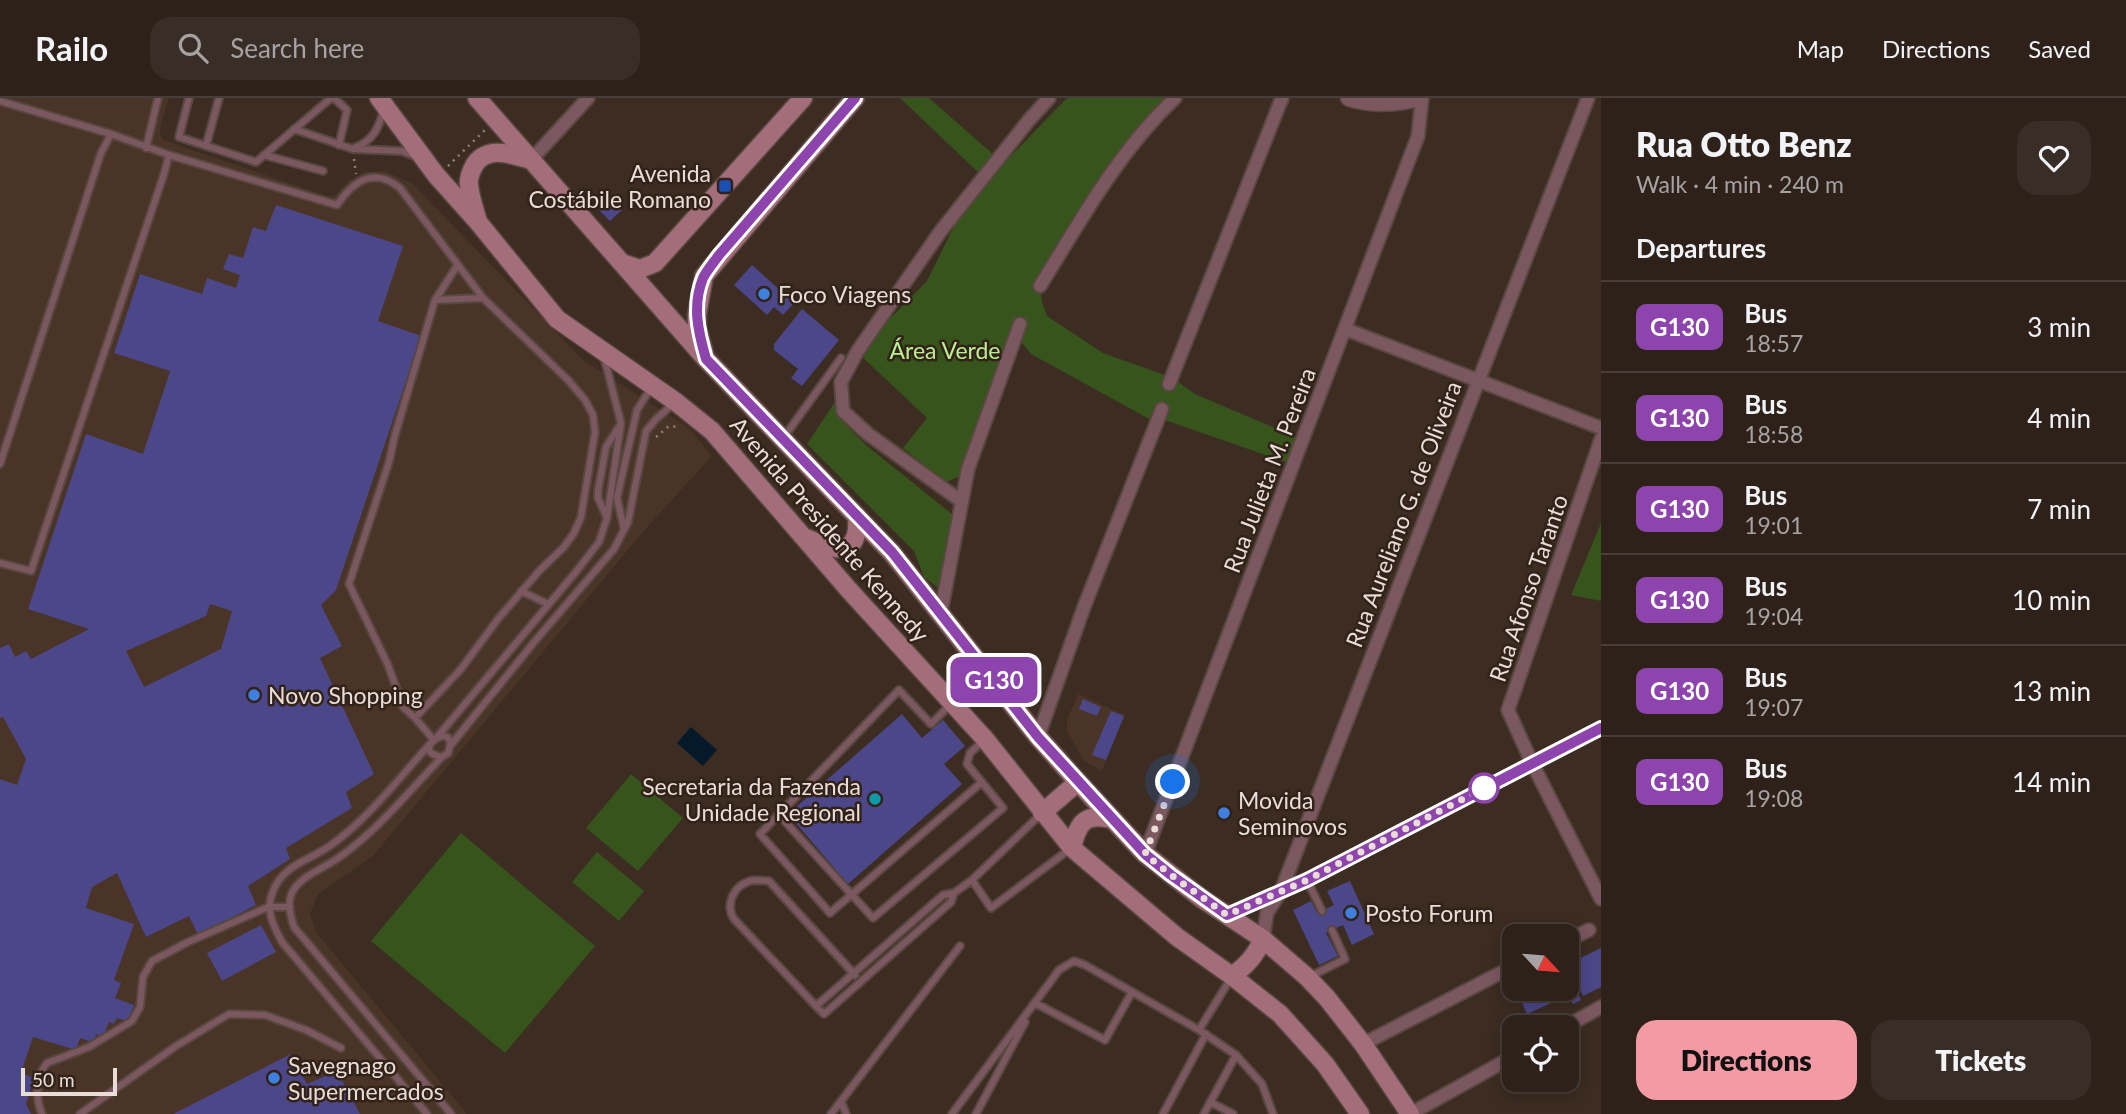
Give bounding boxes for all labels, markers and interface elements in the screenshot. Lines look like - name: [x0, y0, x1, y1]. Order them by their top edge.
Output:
- search box: [150, 17, 640, 80]
- text: Railo: [35, 28, 108, 68]
- icon: search: [174, 29, 212, 67]
- text: Search here: [230, 32, 364, 64]
- text: Map: [1797, 34, 1844, 63]
- text: Directions: [1882, 34, 1990, 63]
- text: Saved: [2028, 34, 2091, 63]
- button: heart: [2017, 121, 2091, 195]
- text: Rua Otto Benz: [1636, 124, 1852, 164]
- place label: Avenida Costábile Romano: [528, 159, 711, 213]
- text: Walk · 4 min · 240 m: [1636, 170, 1844, 198]
- marker: Avenida Costábile Romano: [717, 178, 733, 194]
- text: Departures: [1636, 232, 1766, 264]
- place label: Foco Viagens: [778, 280, 911, 308]
- marker: Foco Viagens: [756, 286, 772, 302]
- text: Bus: [1744, 297, 1787, 329]
- text: 3 min: [2027, 311, 2091, 343]
- text: G130: [1650, 312, 1709, 341]
- text: 18:57: [1744, 329, 1803, 357]
- park label: Área Verde: [890, 336, 1001, 364]
- street label: Rua Julieta M. Pereira: [1217, 363, 1321, 577]
- street label: Rua Aureliano G. de Oliveira: [1339, 377, 1467, 651]
- text: Bus: [1744, 388, 1787, 420]
- text: 4 min: [2027, 402, 2091, 434]
- text: G130: [1650, 403, 1709, 432]
- street label: Avenida Presidente Kennedy: [725, 411, 935, 647]
- text: 18:58: [1744, 420, 1803, 448]
- text: Bus: [1744, 479, 1787, 511]
- street label: Rua Afonso Taranto: [1483, 491, 1573, 685]
- text: 7 min: [2027, 493, 2091, 525]
- text: G130: [1650, 494, 1709, 523]
- text: 19:01: [1744, 511, 1803, 539]
- text: Bus: [1744, 570, 1787, 602]
- text: 10 min: [2012, 584, 2091, 616]
- text: G130: [1650, 585, 1709, 614]
- text: 19:04: [1744, 602, 1803, 630]
- line badge: G130: [945, 657, 1043, 703]
- text: Bus: [1744, 661, 1787, 693]
- text: G130: [964, 665, 1024, 694]
- text: 13 min: [2012, 675, 2091, 707]
- text: G130: [1650, 676, 1709, 705]
- place label: Novo Shopping: [268, 681, 423, 709]
- marker: Novo Shopping: [246, 687, 262, 703]
- text: 19:07: [1744, 693, 1803, 721]
- text: Bus: [1744, 752, 1787, 784]
- your location: [1155, 764, 1190, 799]
- text: 14 min: [2012, 766, 2091, 798]
- text: G130: [1650, 767, 1709, 796]
- place label: Secretaria da Fazenda Unidade Regional: [642, 772, 861, 826]
- unlabelled marker: [1469, 773, 1499, 803]
- text: 19:08: [1744, 784, 1803, 812]
- place label: Movida Seminovos: [1238, 786, 1347, 840]
- marker: Secretaria da Fazenda Unidade Regional: [867, 791, 883, 807]
- marker: Movida Seminovos: [1216, 805, 1232, 821]
- place label: Posto Forum: [1365, 899, 1493, 927]
- marker: Posto Forum: [1343, 905, 1359, 921]
- north arrow: [1502, 924, 1578, 1001]
- map controls: [1502, 924, 1579, 1092]
- button: locate: [1502, 1015, 1579, 1092]
- button: Directions: [1636, 1020, 1857, 1100]
- button: Tickets: [1871, 1020, 2091, 1100]
- place label: Savegnago Supermercados: [288, 1051, 444, 1105]
- scale bar: [21, 1065, 117, 1097]
- text: 50 m: [32, 1068, 75, 1091]
- marker: Savegnago Supermercados: [266, 1070, 282, 1086]

